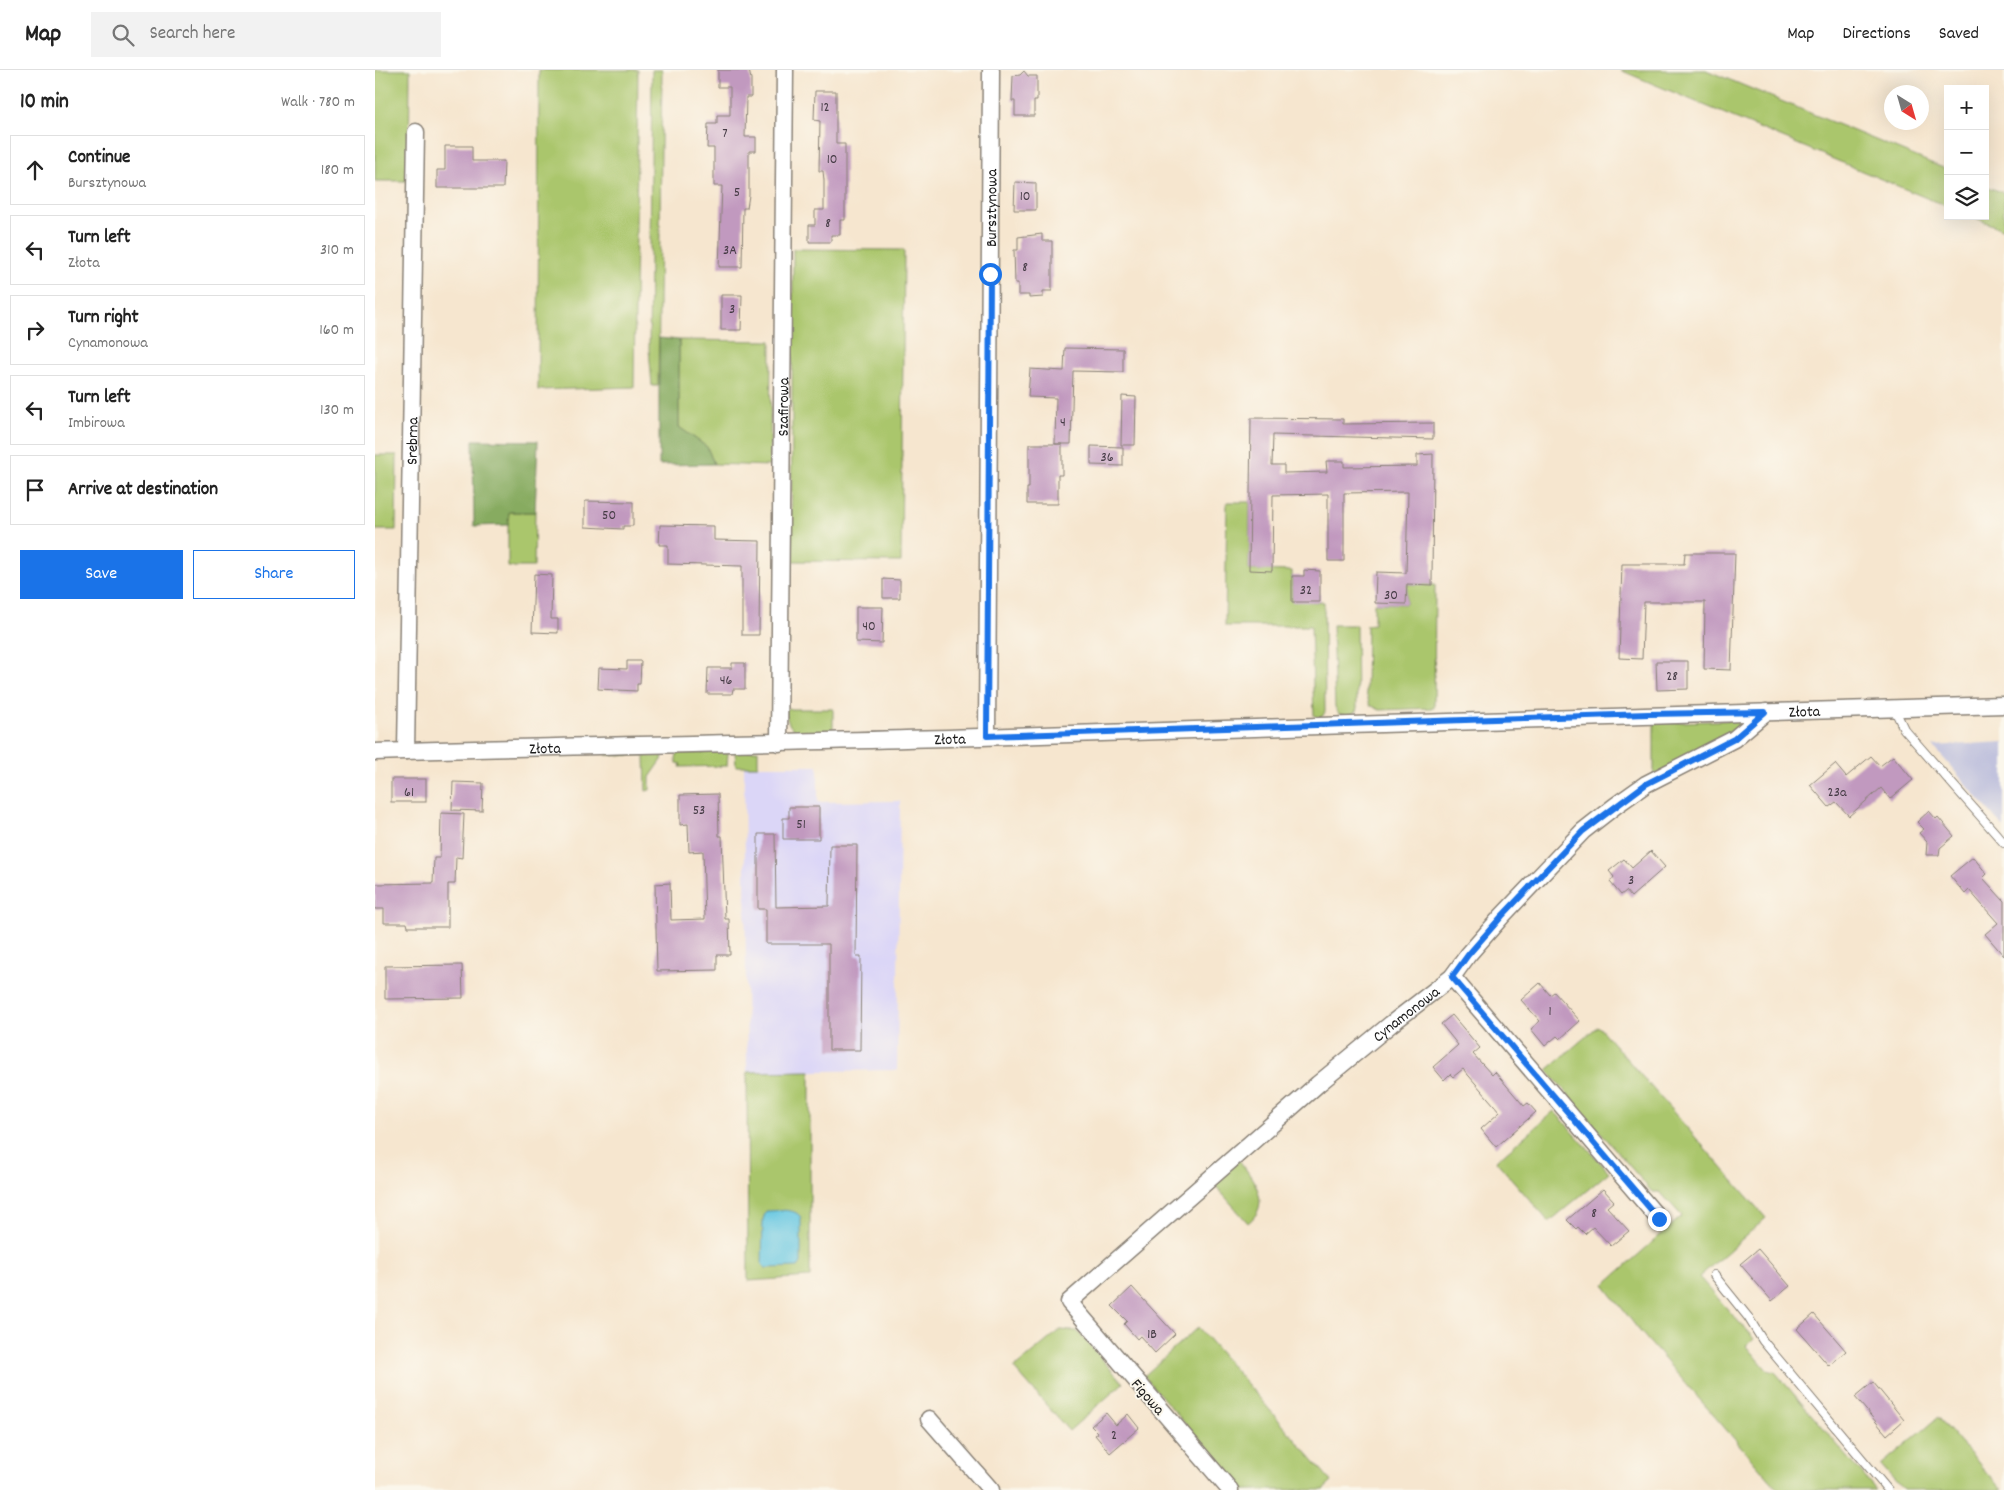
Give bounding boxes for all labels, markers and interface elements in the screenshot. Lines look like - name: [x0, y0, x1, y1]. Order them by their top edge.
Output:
- search box: [91, 12, 441, 57]
- text: Map: [25, 18, 61, 52]
- icon: search: [109, 21, 137, 49]
- text: Search here: [149, 21, 235, 48]
- text: Map: [1787, 22, 1814, 47]
- text: Directions: [1842, 22, 1911, 47]
- text: Saved: [1939, 22, 1979, 47]
- north arrow: [1884, 85, 1929, 130]
- map controls: [1944, 85, 1989, 220]
- button: +: [1944, 85, 1989, 130]
- text: 10 min: [20, 88, 69, 118]
- text: Walk · 780 m: [281, 91, 355, 114]
- house number: 12: [820, 98, 830, 118]
- house number: 7: [722, 124, 728, 144]
- button: −: [1944, 130, 1989, 175]
- text: Continue: [68, 145, 130, 172]
- house number: 10: [827, 150, 837, 170]
- icon: ahead: [21, 156, 49, 184]
- text: 180 m: [321, 159, 354, 182]
- street label: Bursztynowa: [981, 168, 1004, 247]
- text: Bursztynowa: [68, 172, 146, 195]
- button: layers: [1944, 175, 1989, 220]
- house number: 5: [734, 183, 740, 203]
- house number: 10: [1020, 187, 1030, 207]
- house number: 8: [825, 214, 831, 234]
- text: Turn left: [68, 225, 131, 252]
- icon: left: [21, 236, 49, 264]
- text: 310 m: [320, 239, 354, 262]
- house number: 3A: [723, 241, 737, 261]
- text: Złota: [68, 252, 100, 275]
- house number: 8: [1022, 258, 1028, 278]
- route start: [979, 263, 1002, 286]
- house number: 3: [729, 300, 735, 320]
- text: Turn right: [68, 305, 139, 332]
- icon: right: [21, 316, 49, 344]
- text: 160 m: [319, 319, 354, 342]
- text: Cynamonowa: [68, 332, 148, 355]
- street label: Szafirowa: [773, 377, 796, 437]
- text: Turn left: [68, 385, 131, 412]
- icon: left: [21, 396, 49, 424]
- text: 130 m: [320, 399, 354, 422]
- text: Imbirowa: [68, 412, 125, 435]
- house number: 4: [1060, 413, 1066, 433]
- street label: Srebrna: [402, 416, 425, 465]
- house number: 36: [1100, 448, 1114, 468]
- icon: arrive: [21, 476, 49, 504]
- text: Arrive at destination: [68, 477, 218, 504]
- house number: 50: [602, 506, 616, 526]
- button: Save: [20, 550, 183, 599]
- button: Share: [193, 550, 355, 599]
- house number: 32: [1300, 581, 1312, 601]
- house number: 30: [1384, 586, 1398, 606]
- house number: 40: [862, 617, 876, 637]
- house number: 28: [1666, 667, 1678, 687]
- house number: 46: [720, 671, 732, 691]
- street label: Złota: [1788, 701, 1821, 725]
- street label: Złota: [934, 728, 967, 752]
- street label: Złota: [529, 738, 562, 761]
- house number: 61: [404, 783, 414, 803]
- house number: 23a: [1828, 783, 1847, 803]
- house number: 53: [693, 801, 705, 821]
- house number: 51: [796, 815, 806, 835]
- house number: 3: [1628, 871, 1634, 891]
- street label: Cynamonowa: [1368, 981, 1446, 1049]
- house number: 1: [1548, 1002, 1552, 1022]
- house number: 8: [1591, 1204, 1597, 1224]
- route end: [1648, 1208, 1671, 1231]
- house number: 1B: [1147, 1325, 1157, 1345]
- street label: Figowa: [1125, 1374, 1170, 1421]
- house number: 2: [1111, 1426, 1117, 1446]

